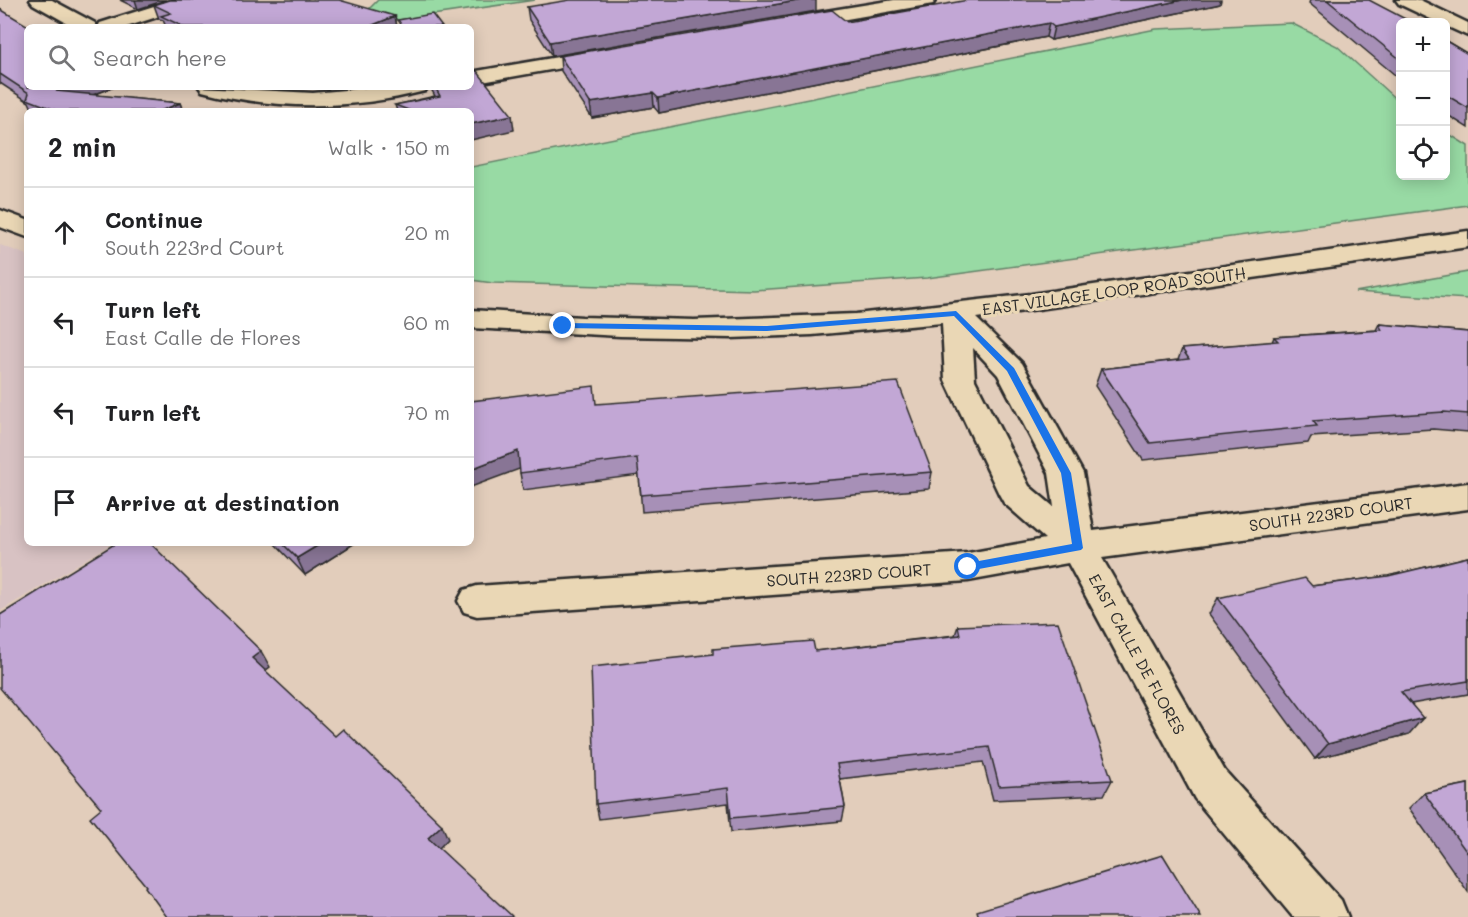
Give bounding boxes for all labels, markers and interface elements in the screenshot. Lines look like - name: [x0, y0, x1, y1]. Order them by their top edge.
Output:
- map controls: [1396, 18, 1450, 180]
- button: +: [1396, 18, 1450, 72]
- search box: [24, 24, 474, 90]
- icon: search: [45, 41, 78, 74]
- text: Search here: [93, 43, 227, 72]
- button: −: [1396, 72, 1450, 126]
- button: locate: [1396, 126, 1450, 180]
- text: 2 min: [48, 130, 116, 164]
- text: Walk · 150 m: [328, 134, 450, 160]
- text: Continue: [105, 205, 203, 234]
- icon: ahead: [48, 216, 81, 249]
- text: 20 m: [404, 219, 450, 245]
- text: South 223rd Court: [105, 234, 285, 260]
- street label: EAST VILLAGE LOOP ROAD SOUTH: [981, 262, 1247, 319]
- text: Turn left: [105, 295, 201, 324]
- icon: left: [48, 306, 81, 339]
- text: 60 m: [403, 309, 450, 335]
- route end: [549, 312, 575, 338]
- text: East Calle de Flores: [105, 324, 301, 350]
- icon: left: [48, 396, 81, 429]
- text: Turn left: [105, 398, 201, 427]
- text: 70 m: [404, 399, 450, 425]
- icon: arrive: [48, 486, 81, 519]
- text: Arrive at destination: [105, 488, 340, 517]
- street label: SOUTH 223RD COURT: [1248, 492, 1414, 535]
- route start: [954, 553, 980, 579]
- street label: SOUTH 223RD COURT: [766, 558, 932, 591]
- street label: EAST CALLE DE FLORES: [1084, 570, 1190, 738]

